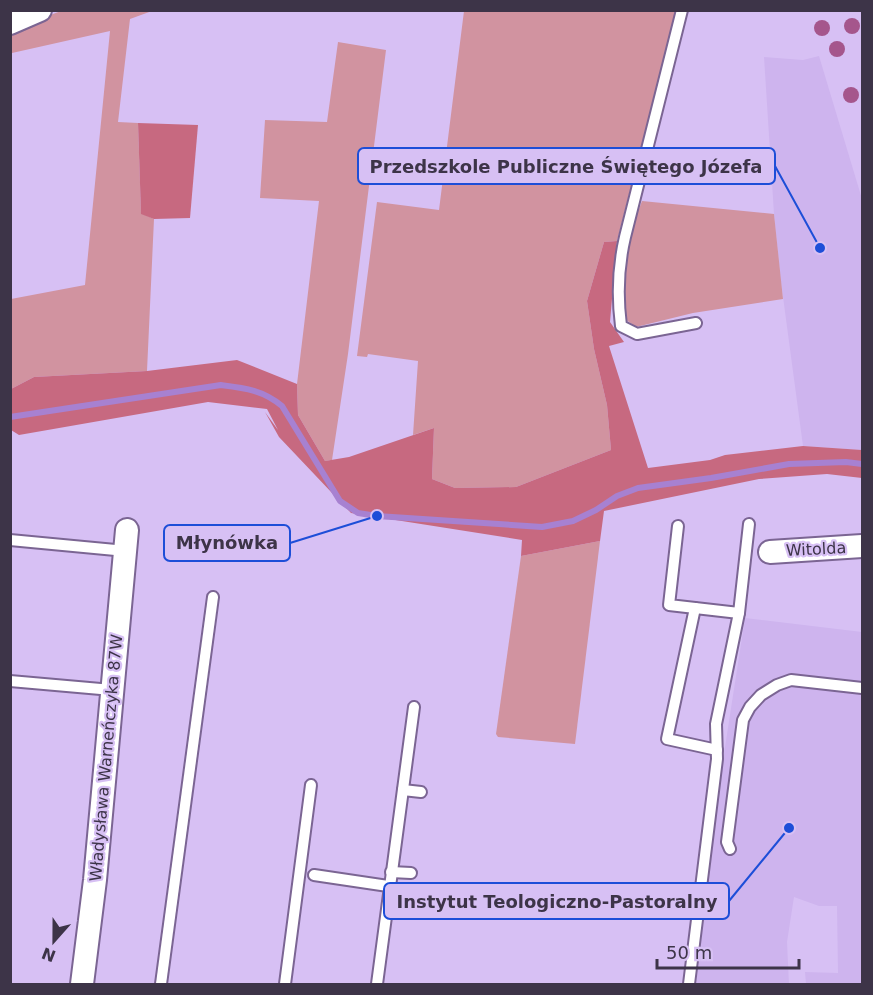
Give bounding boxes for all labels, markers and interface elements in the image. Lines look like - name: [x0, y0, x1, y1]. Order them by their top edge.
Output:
- callout: Przedszkole Publiczne Świętego Józefa: [358, 148, 775, 184]
- text: Przedszkole Publiczne Świętego Józefa: [369, 156, 763, 177]
- callout: Młynówka: [164, 525, 290, 561]
- text: Młynówka: [176, 532, 278, 553]
- street label: Witolda: [785, 538, 847, 560]
- street label: Władysława Warneńczyka 87W: [86, 633, 126, 882]
- callout: Instytut Teologiczno-Pastoralny: [384, 883, 729, 919]
- text: Instytut Teologiczno-Pastoralny: [397, 891, 718, 912]
- north arrow: [24, 911, 84, 971]
- scale bar: [657, 932, 800, 970]
- text: 50 m: [666, 942, 712, 963]
- text: N: [39, 943, 58, 966]

